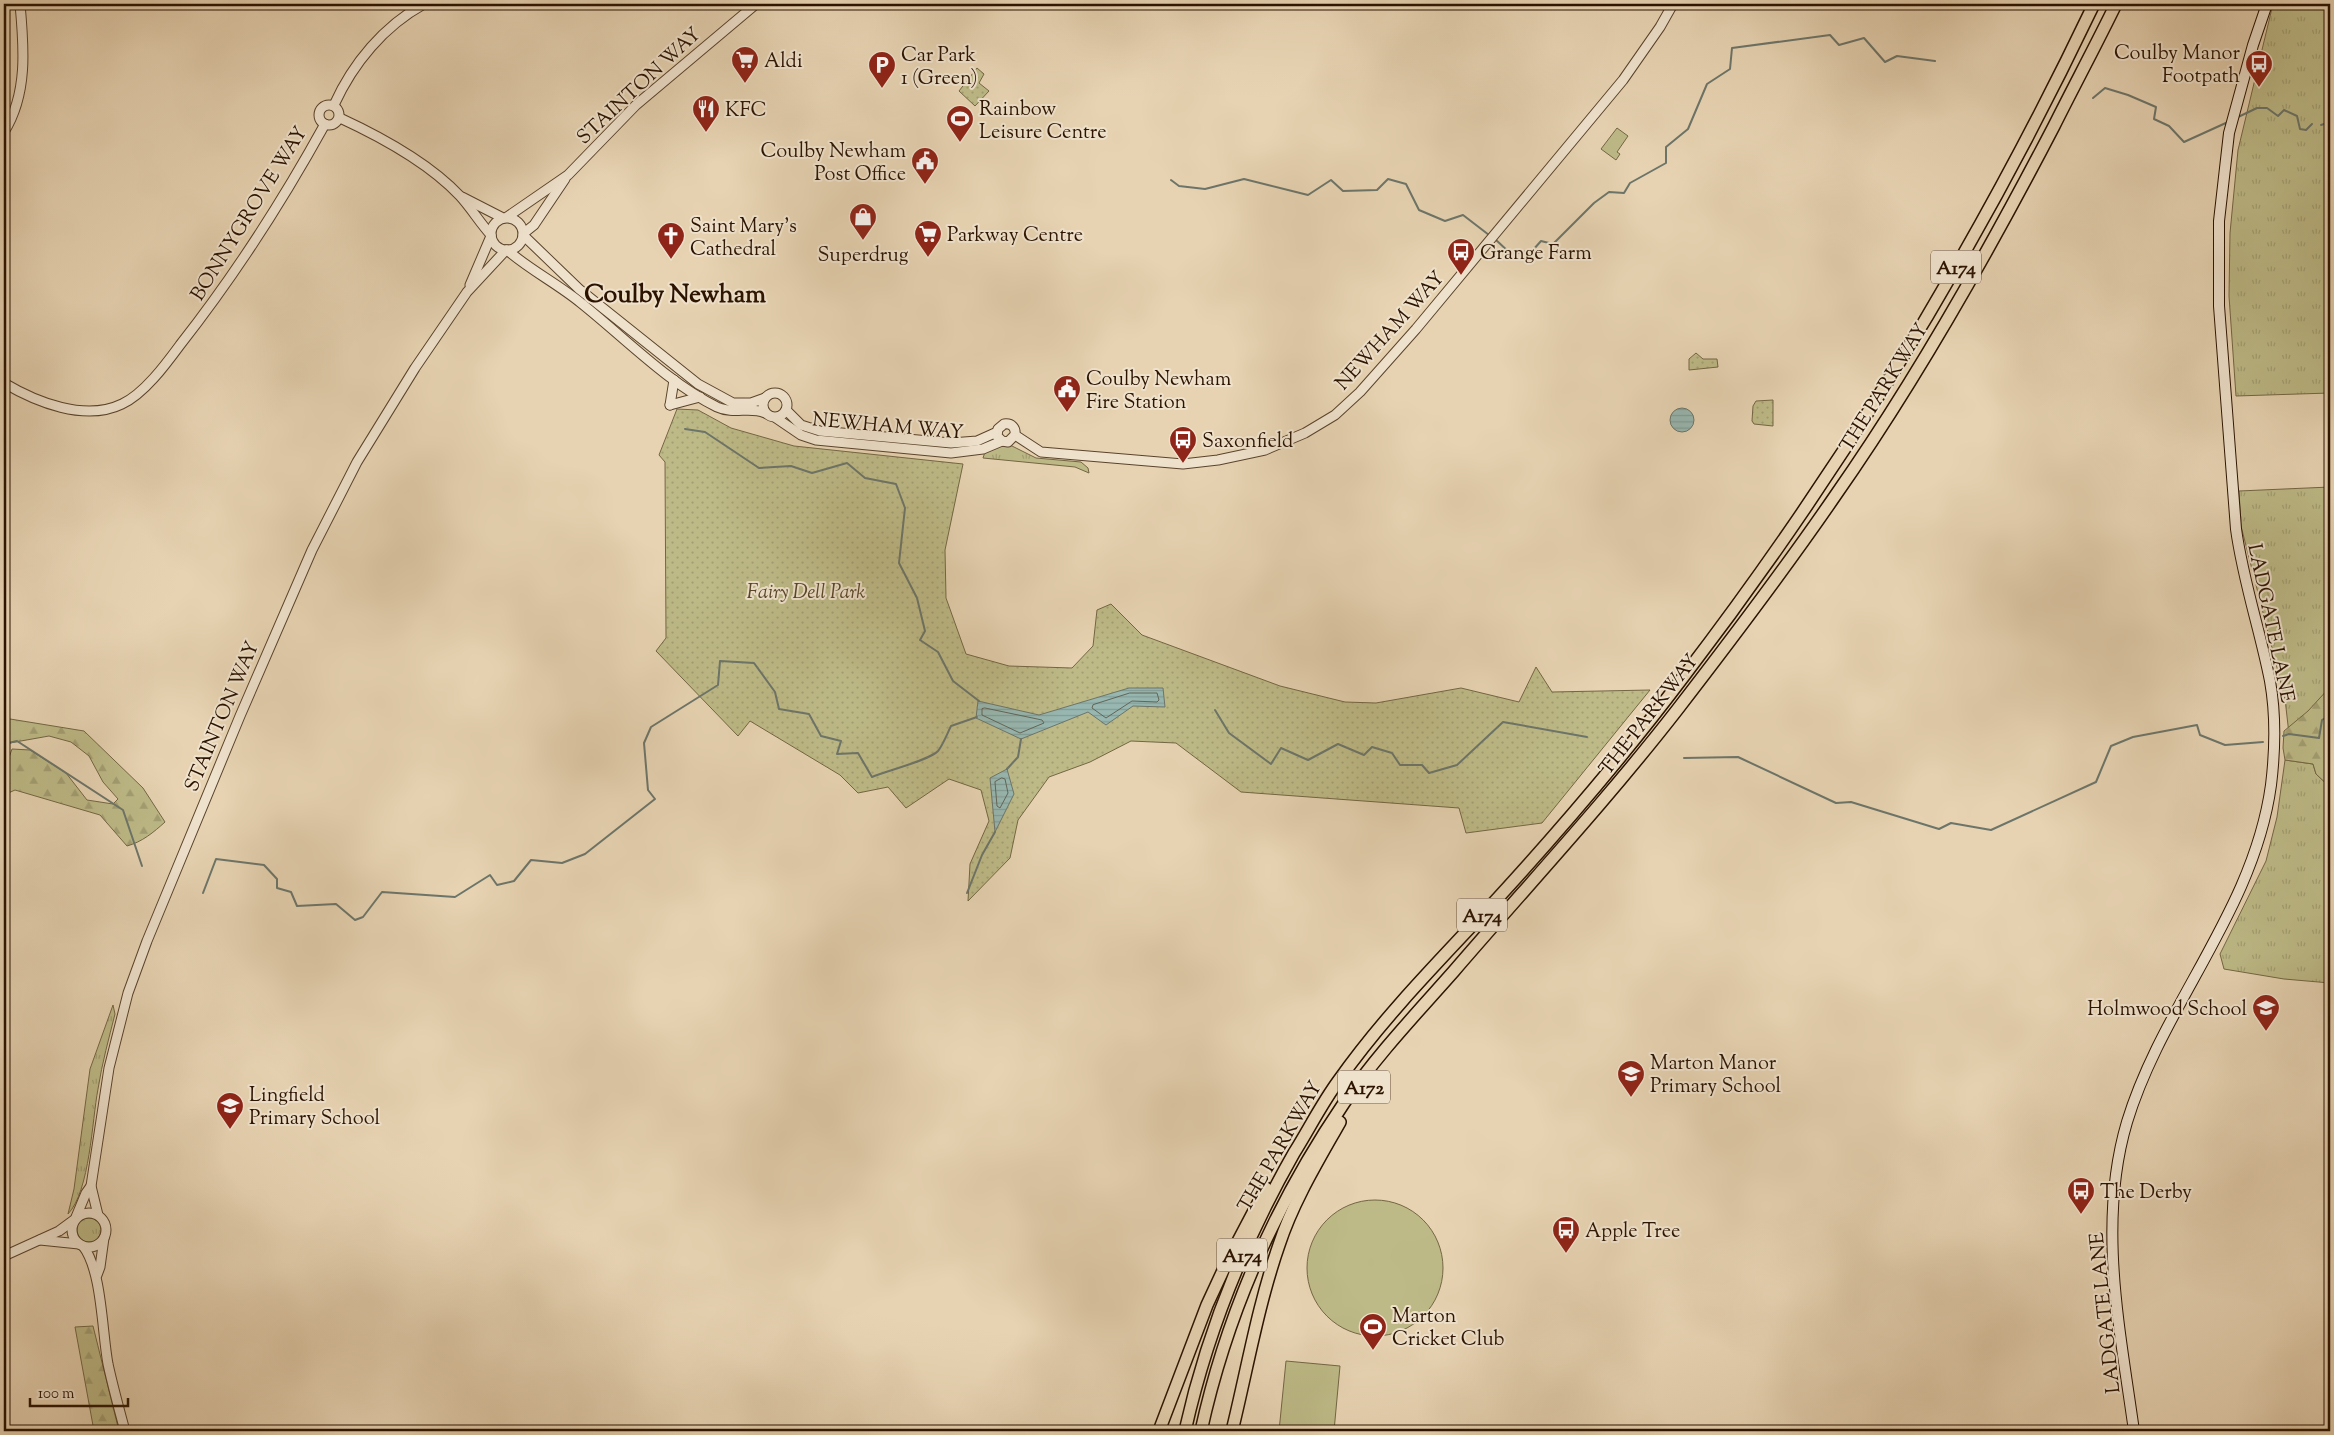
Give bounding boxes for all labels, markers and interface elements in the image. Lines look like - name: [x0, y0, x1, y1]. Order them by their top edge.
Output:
- street label: STAINTON WAY: [571, 21, 708, 152]
- place label: Coulby Manor Footpath: [2114, 40, 2240, 92]
- place label: Car Park 1 (Green): [901, 42, 977, 94]
- supermarket icon: Aldi: [730, 45, 760, 84]
- place label: Aldi: [764, 48, 803, 77]
- bus stop icon: Coulby Manor Footpath: [2244, 49, 2274, 88]
- parking icon: Car Park 1 (Green): [867, 50, 897, 89]
- restaurant icon: KFC: [691, 94, 721, 133]
- place label: Rainbow Leisure Centre: [979, 96, 1107, 148]
- place label: KFC: [725, 97, 767, 126]
- sports icon: Rainbow Leisure Centre: [945, 104, 975, 143]
- street label: BONNYGROVE WAY: [185, 121, 316, 307]
- place label: Coulby Newham Post Office: [761, 138, 906, 190]
- public building icon: Coulby Newham Post Office: [910, 146, 940, 185]
- shop icon: Superdrug: [848, 202, 878, 241]
- place label: Saint Mary's Cathedral: [690, 213, 797, 265]
- supermarket icon: Parkway Centre: [913, 219, 943, 258]
- church icon: Saint Mary's Cathedral: [656, 221, 686, 260]
- place label: Parkway Centre: [947, 222, 1083, 251]
- bus stop icon: Grange Farm: [1446, 237, 1476, 276]
- place label: Grange Farm: [1480, 240, 1592, 269]
- place label: Superdrug: [817, 242, 909, 271]
- road number: A174: [1931, 250, 1981, 284]
- street label: NEWHAM WAY: [1329, 266, 1452, 398]
- district label: Coulby Newham: [584, 278, 766, 314]
- street label: THE PARKWAY: [1834, 318, 1936, 458]
- place label: Coulby Newham Fire Station: [1086, 366, 1232, 418]
- public building icon: Coulby Newham Fire Station: [1052, 374, 1082, 413]
- street label: NEWHAM WAY: [811, 406, 965, 449]
- bus stop icon: Saxonfield: [1168, 425, 1198, 464]
- place label: Saxonfield: [1202, 428, 1293, 457]
- street label: LADGATE LANE: [2239, 541, 2301, 706]
- park label: Fairy Dell Park: [747, 579, 865, 608]
- street label: STAINTON WAY: [179, 637, 268, 797]
- street label: THE PARKWAY: [1593, 649, 1707, 782]
- road number: A174: [1457, 898, 1507, 932]
- school or university icon: Holmwood School: [2251, 993, 2281, 1032]
- place label: Holmwood School: [2087, 996, 2247, 1025]
- place label: Marton Manor Primary School: [1650, 1050, 1782, 1102]
- school or university icon: Marton Manor Primary School: [1616, 1059, 1646, 1098]
- road number: A172: [1338, 1070, 1390, 1104]
- street label: THE PARKWAY: [1232, 1076, 1331, 1218]
- place label: Lingfield Primary School: [249, 1082, 381, 1134]
- school or university icon: Lingfield Primary School: [215, 1091, 245, 1130]
- bus stop icon: The Derby: [2066, 1176, 2096, 1215]
- place label: The Derby: [2100, 1179, 2192, 1208]
- bus stop icon: Apple Tree: [1551, 1215, 1581, 1254]
- place label: Apple Tree: [1585, 1218, 1680, 1247]
- street label: LADGATE LANE: [2084, 1231, 2129, 1395]
- road number: A174: [1217, 1238, 1267, 1272]
- place label: Marton Cricket Club: [1392, 1303, 1505, 1355]
- sports icon: Marton Cricket Club: [1358, 1312, 1388, 1351]
- scale bar: [30, 1375, 128, 1407]
- text: 100 m: [38, 1384, 75, 1405]

